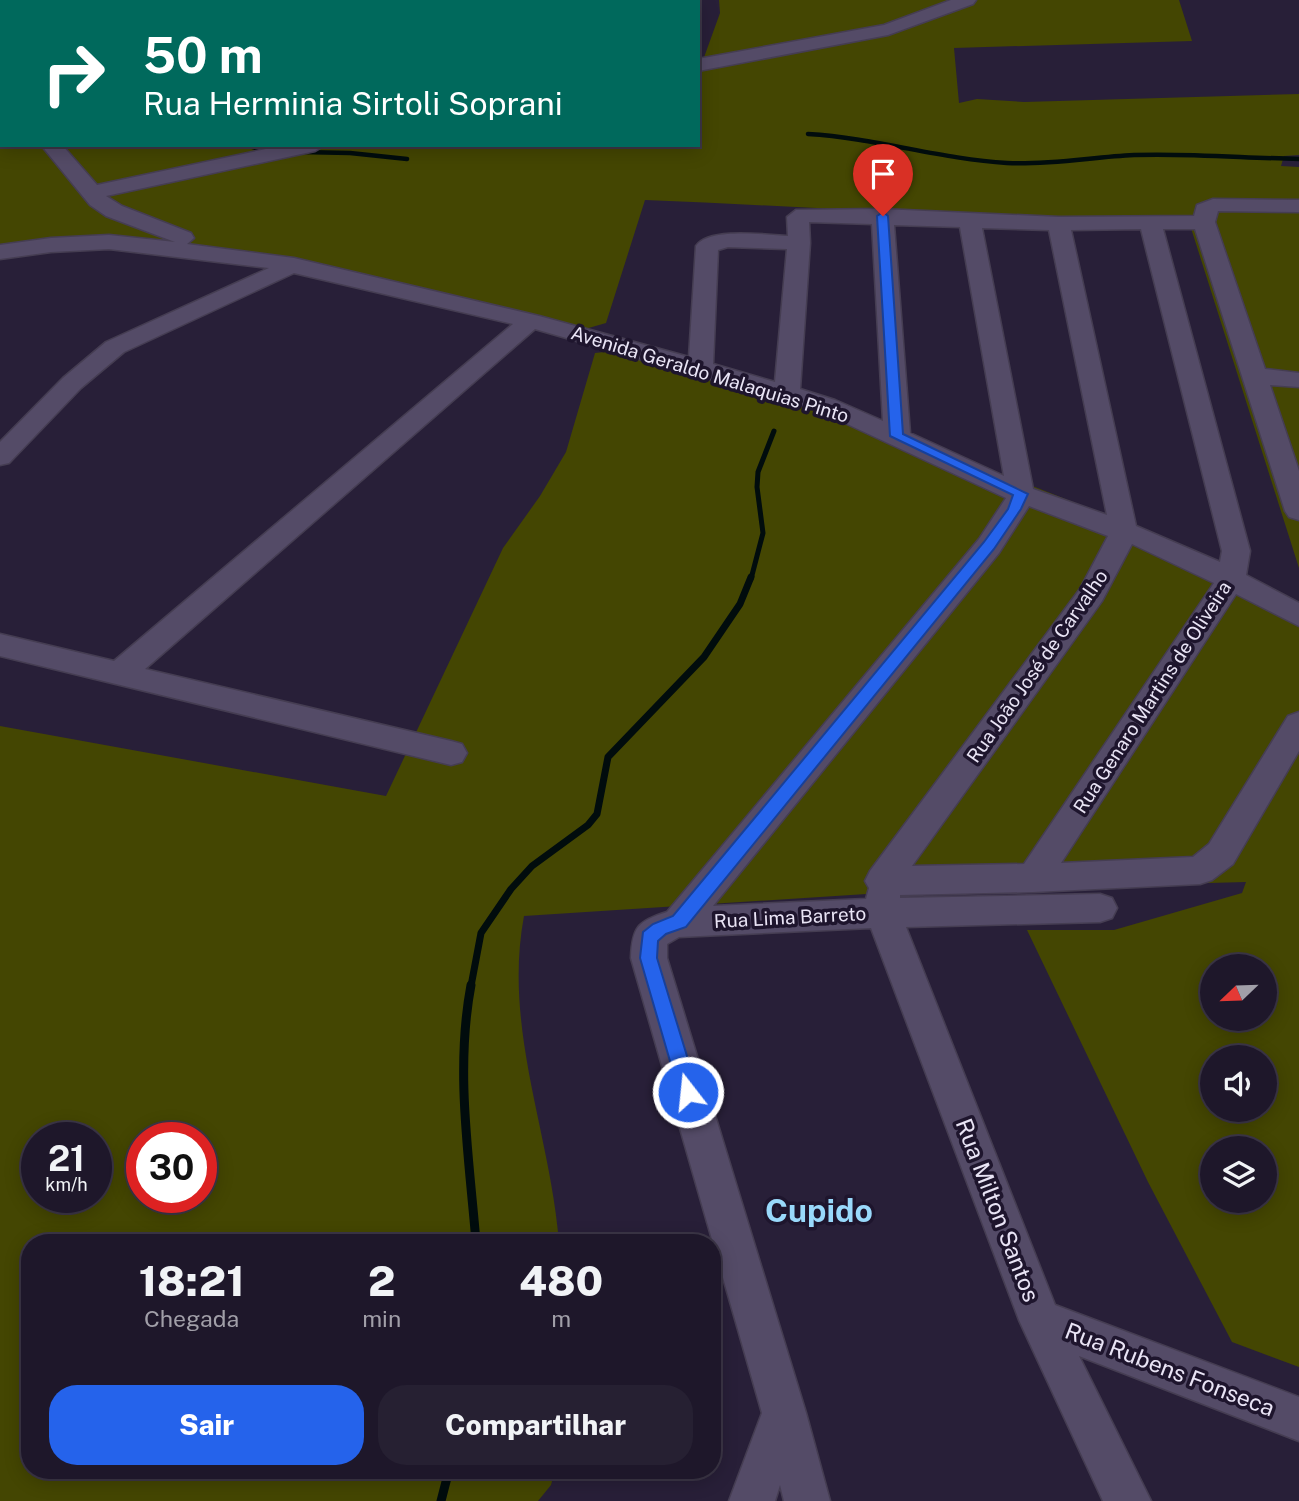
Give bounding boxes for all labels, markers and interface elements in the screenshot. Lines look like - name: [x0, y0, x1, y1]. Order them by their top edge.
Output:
- text: 50 m: [143, 26, 263, 84]
- icon: right: [28, 28, 119, 119]
- text: Rua Herminia Sirtoli Soprani: [143, 85, 563, 122]
- pin: [853, 144, 913, 216]
- icon: arrive: [864, 155, 902, 193]
- street label: Avenida Geraldo Malaquias Pinto: [568, 321, 852, 427]
- street label: Rua João José de Carvalho: [962, 565, 1112, 767]
- street label: Rua Genaro Martins de Oliveira: [1069, 577, 1235, 817]
- street label: Rua Lima Barreto: [713, 902, 867, 932]
- north arrow: [1200, 954, 1278, 1031]
- map controls: [1200, 954, 1277, 1213]
- button: sound: [1200, 1045, 1277, 1122]
- position arrow: [651, 1055, 725, 1129]
- street label: Rua Milton Santos: [951, 1115, 1045, 1305]
- speed limit sign: 30: [126, 1122, 217, 1213]
- button: layers: [1200, 1136, 1277, 1213]
- text: 21: [48, 1138, 85, 1179]
- text: km/h: [45, 1174, 88, 1195]
- district label: Cupido: [765, 1192, 873, 1229]
- text: 18:21: [139, 1256, 245, 1305]
- text: 2: [368, 1256, 395, 1305]
- text: 480: [519, 1256, 603, 1305]
- text: Chegada: [144, 1305, 239, 1332]
- text: min: [362, 1305, 401, 1332]
- text: m: [551, 1305, 571, 1332]
- street label: Rua Rubens Fonseca: [1061, 1317, 1279, 1421]
- button: Sair: [49, 1385, 364, 1465]
- button: Compartilhar: [378, 1385, 693, 1465]

